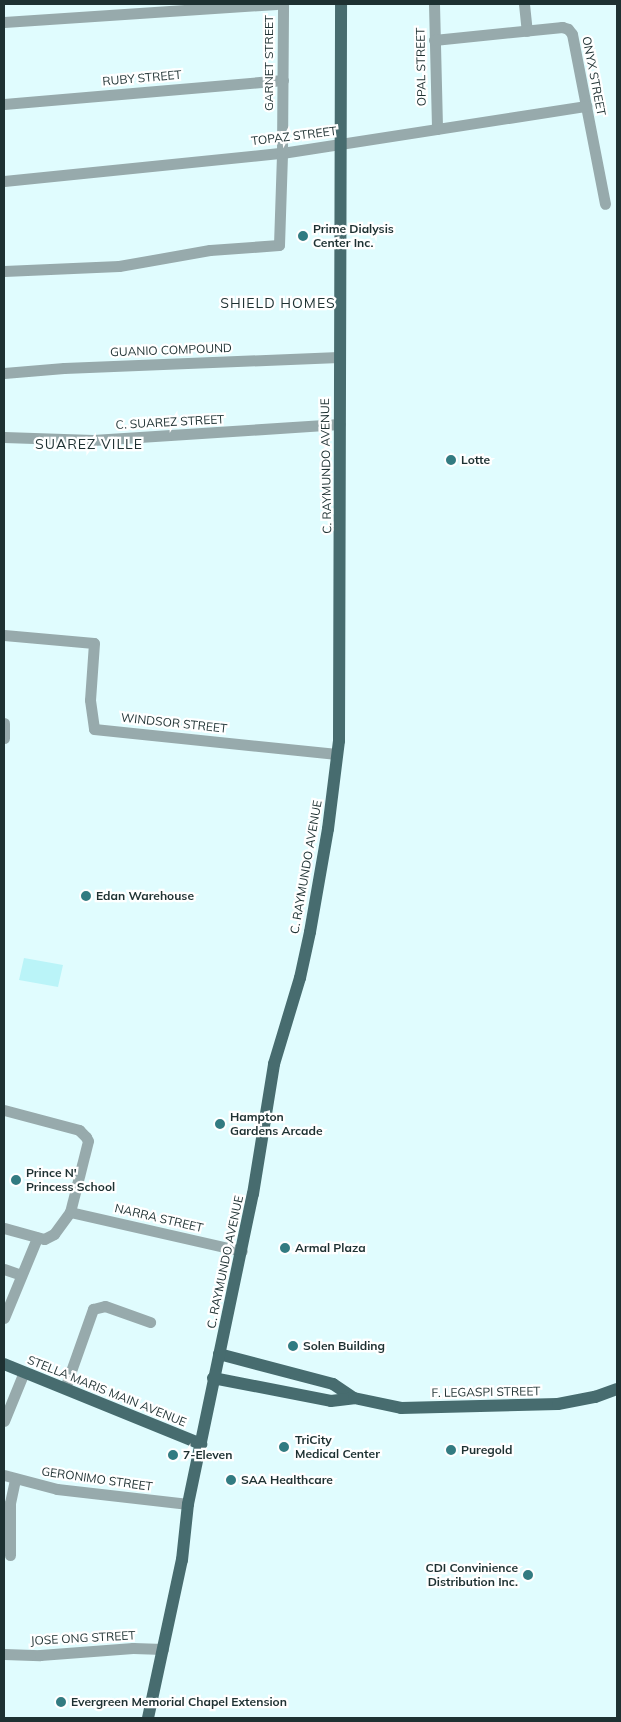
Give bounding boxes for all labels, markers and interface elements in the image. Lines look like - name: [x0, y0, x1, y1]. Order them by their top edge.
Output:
- street label: GARNET STREET: [262, 15, 276, 111]
- street label: OPAL STREET: [413, 27, 429, 107]
- street label: ONYX STREET: [579, 35, 609, 117]
- street label: RUBY STREET: [102, 67, 182, 89]
- street label: TOPAZ STREET: [250, 124, 338, 148]
- place label: Prime Dialysis Center Inc.: [313, 222, 394, 250]
- marker: Prime Dialysis Center Inc.: [297, 230, 309, 242]
- district label: SHIELD HOMES: [219, 295, 337, 311]
- street label: GUANIO COMPOUND: [110, 341, 232, 359]
- street label: C. RAYMUNDO AVENUE: [318, 398, 334, 534]
- street label: C. SUAREZ STREET: [115, 412, 225, 432]
- district label: SUAREZ VILLE: [34, 436, 144, 452]
- place label: Lotte: [461, 453, 490, 467]
- marker: Lotte: [445, 454, 457, 466]
- street label: WINDSOR STREET: [120, 710, 228, 736]
- street label: C. RAYMUNDO AVENUE: [287, 799, 325, 935]
- place label: Edan Warehouse: [96, 889, 194, 903]
- marker: Edan Warehouse: [80, 890, 92, 902]
- place label: Hampton Gardens Arcade: [230, 1110, 323, 1138]
- marker: Hampton Gardens Arcade: [214, 1118, 226, 1130]
- place label: Prince N' Princess School: [26, 1166, 115, 1194]
- marker: Prince N' Princess School: [10, 1174, 22, 1186]
- street label: C. RAYMUNDO AVENUE: [204, 1194, 246, 1330]
- street label: NARRA STREET: [113, 1201, 205, 1235]
- place label: Armal Plaza: [295, 1241, 366, 1255]
- marker: Armal Plaza: [279, 1242, 291, 1254]
- place label: Solen Building: [303, 1339, 385, 1353]
- marker: Solen Building: [287, 1340, 299, 1352]
- street label: STELLA MARIS MAIN AVENUE: [25, 1352, 189, 1430]
- street label: F. LEGASPI STREET: [431, 1384, 541, 1400]
- place label: TriCity Medical Center: [295, 1433, 380, 1461]
- marker: TriCity Medical Center: [277, 1440, 291, 1454]
- place label: Puregold: [461, 1443, 512, 1457]
- marker: Puregold: [445, 1444, 457, 1456]
- place label: 7-Eleven: [183, 1448, 232, 1462]
- marker: 7-Eleven: [167, 1449, 179, 1461]
- street label: GERONIMO STREET: [40, 1464, 154, 1494]
- place label: SAA Healthcare: [241, 1473, 333, 1487]
- marker: SAA Healthcare: [225, 1474, 237, 1486]
- place label: CDI Convinience Distribution Inc.: [426, 1561, 518, 1589]
- marker: CDI Convinience Distribution Inc.: [522, 1569, 534, 1581]
- street label: JOSE ONG STREET: [30, 1628, 136, 1648]
- place label: Evergreen Memorial Chapel Extension: [71, 1695, 287, 1709]
- marker: Evergreen Memorial Chapel Extension: [55, 1696, 67, 1708]

